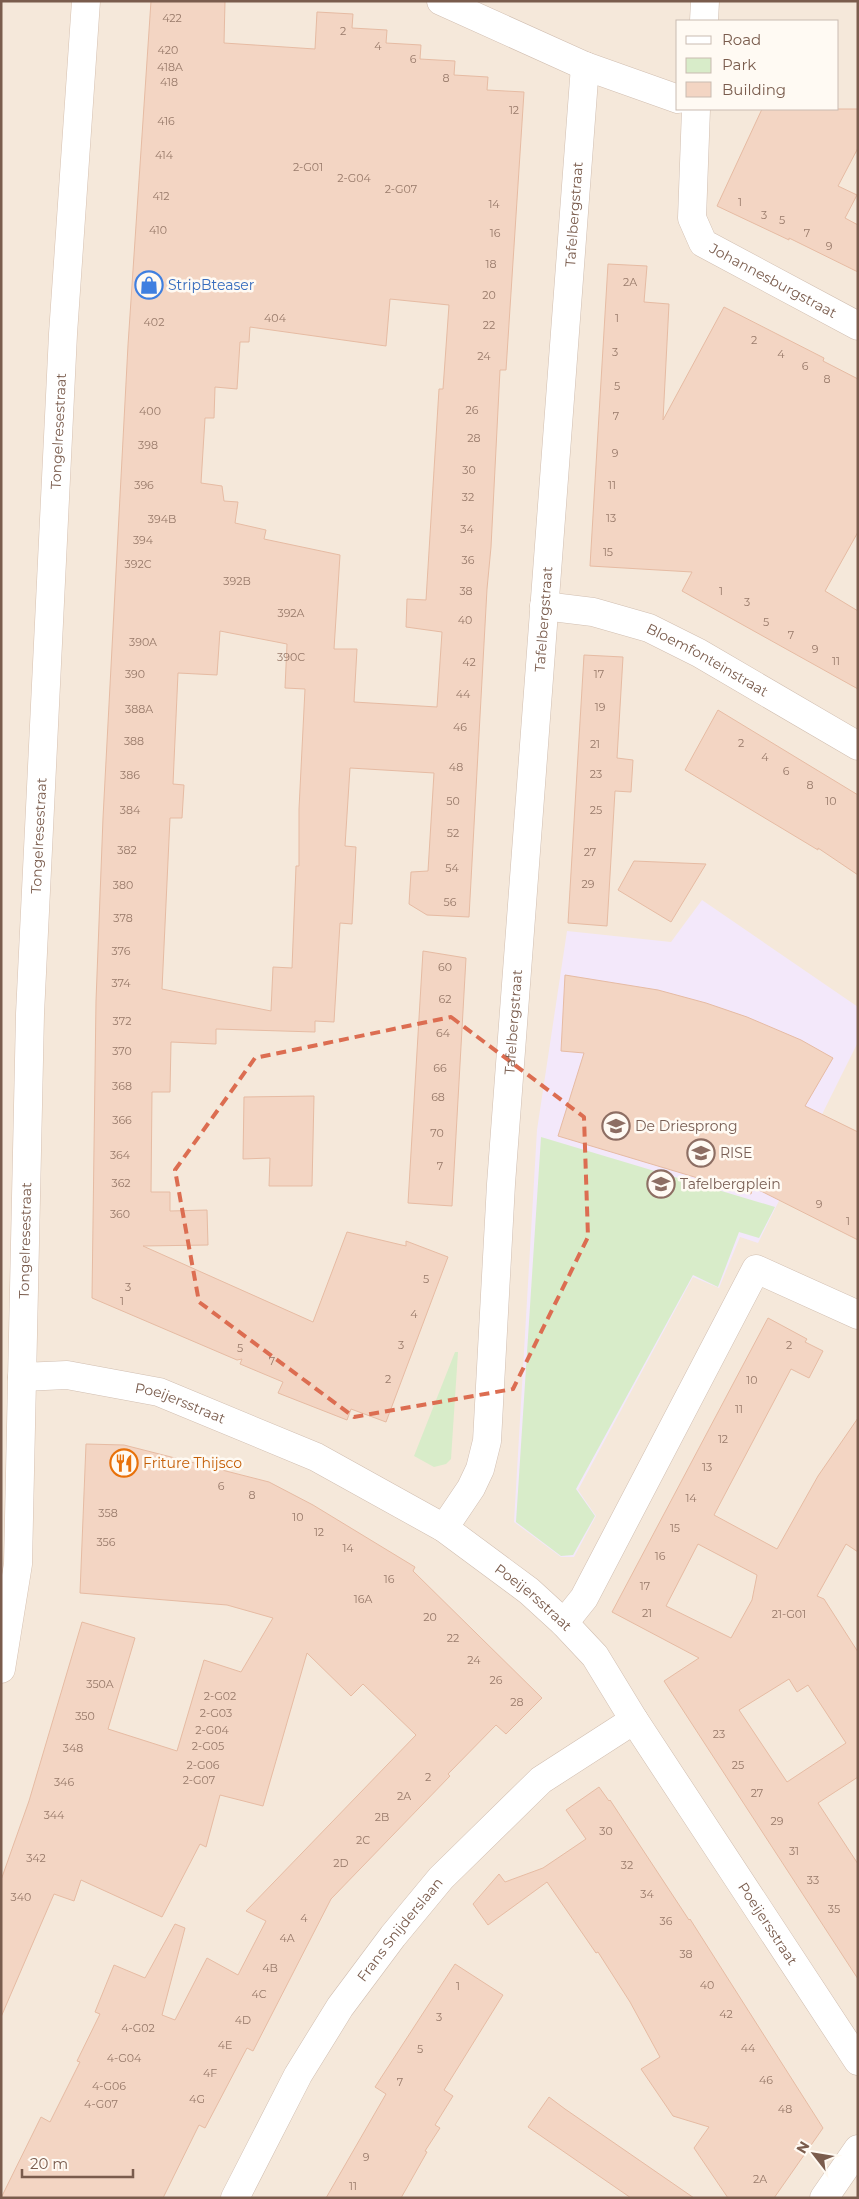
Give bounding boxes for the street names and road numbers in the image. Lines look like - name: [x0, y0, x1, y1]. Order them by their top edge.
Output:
- street label: Tafelbergstraat: [561, 161, 587, 268]
- street label: Johannesburgstraat: [706, 239, 840, 322]
- street label: Tongelresestraat: [46, 372, 70, 490]
- street label: Tafelbergstraat: [531, 565, 556, 672]
- street label: Bloemfonteinstraat: [643, 619, 772, 701]
- street label: Tongelresestraat: [27, 777, 50, 894]
- street label: Tafelbergstraat: [500, 968, 526, 1075]
- street label: Tongelresestraat: [15, 1182, 35, 1299]
- street label: Poeijersstraat: [133, 1379, 228, 1428]
- street label: Poeijersstraat: [491, 1560, 576, 1635]
- street label: Frans Snijderslaan: [353, 1874, 447, 1985]
- street label: Poeijersstraat: [734, 1879, 802, 1969]

